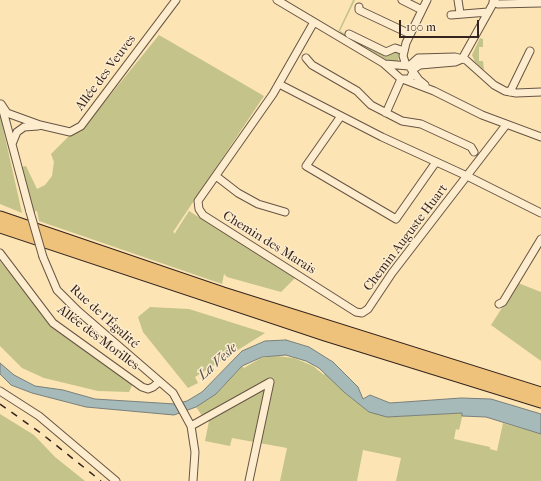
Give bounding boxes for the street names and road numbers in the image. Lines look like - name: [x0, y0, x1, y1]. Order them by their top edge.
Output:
- street label: Allée des Veuves: [72, 32, 140, 114]
- street label: Chemin Auguste Huart: [361, 181, 451, 295]
- street label: Chemin des Marais: [220, 208, 318, 278]
- street label: Rue de l'Égalité: [66, 282, 142, 352]
- street label: Allée des Morilles: [54, 302, 142, 374]

